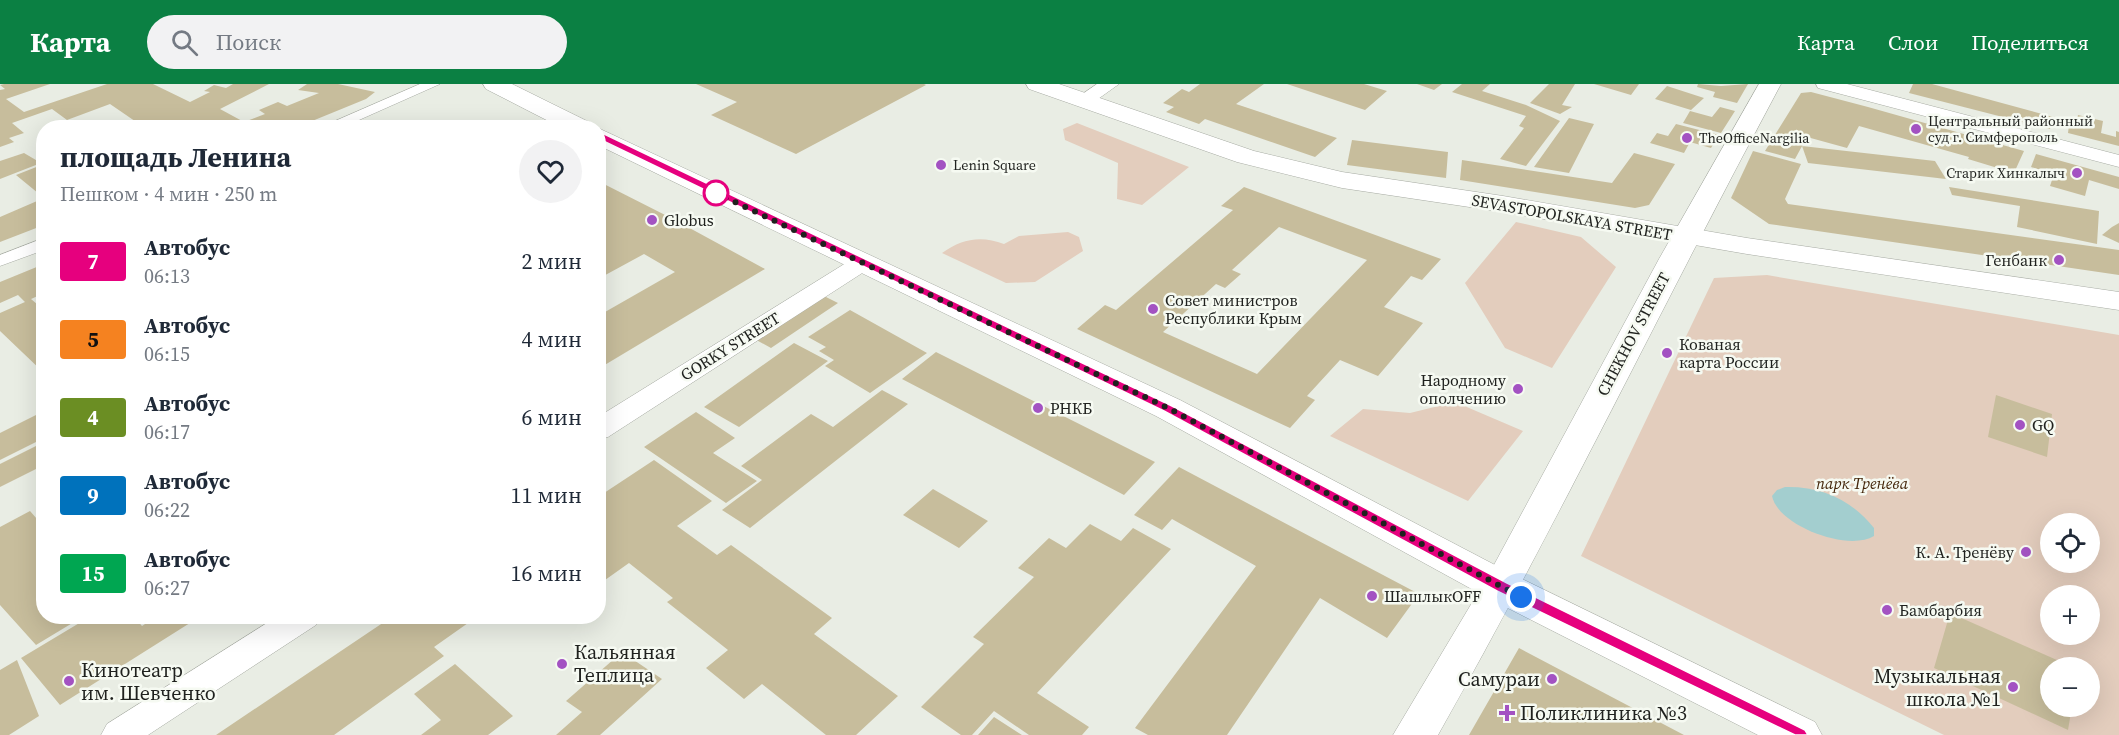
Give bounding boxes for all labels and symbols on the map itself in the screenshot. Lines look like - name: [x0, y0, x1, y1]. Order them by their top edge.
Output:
- place label: Центральный районный суд г. Симферополь: [1928, 111, 2093, 147]
- marker: Центральный районный суд г. Симферополь: [1909, 122, 1923, 136]
- place label: TheOfficeNargilia: [1699, 128, 1810, 148]
- marker: TheOfficeNargilia: [1680, 131, 1694, 145]
- place label: Lenin Square: [953, 155, 1036, 175]
- marker: Lenin Square: [934, 158, 948, 172]
- place label: Старик Хинкалыч: [1946, 163, 2065, 183]
- marker: Старик Хинкалыч: [2070, 166, 2084, 180]
- unlabelled marker: [703, 180, 729, 206]
- street label: SEVASTOPOLSKAYA STREET: [1470, 189, 1674, 246]
- place label: Globus: [664, 209, 714, 231]
- marker: Globus: [645, 213, 659, 227]
- place label: Генбанк: [1985, 249, 2047, 271]
- marker: Генбанк: [2052, 253, 2066, 267]
- street label: CHEKHOV STREET: [1591, 268, 1675, 400]
- place label: Совет министров Республики Крым: [1165, 289, 1302, 329]
- marker: Совет министров Республики Крым: [1146, 302, 1160, 316]
- street label: GORKY STREET: [676, 306, 784, 385]
- place label: Кованая карта России: [1679, 333, 1779, 373]
- marker: Кованая карта России: [1660, 346, 1674, 360]
- place label: Народному ополчению: [1420, 369, 1507, 409]
- marker: Народному ополчению: [1511, 382, 1525, 396]
- place label: РНКБ: [1050, 397, 1092, 419]
- marker: РНКБ: [1031, 401, 1045, 415]
- place label: GQ: [2032, 414, 2054, 436]
- marker: GQ: [2013, 418, 2027, 432]
- park label: парк Тренёва: [1816, 472, 1909, 494]
- place label: К. А. Тренёву: [1916, 541, 2015, 563]
- marker: К. А. Тренёву: [2019, 545, 2033, 559]
- your location: [1506, 582, 1536, 612]
- place label: ШашлыкOFF: [1384, 585, 1481, 607]
- marker: ШашлыкOFF: [1365, 589, 1379, 603]
- place label: Бамбарбия: [1899, 599, 1982, 621]
- marker: Бамбарбия: [1880, 603, 1894, 617]
- place label: Кальянная Теплица: [574, 638, 676, 689]
- place label: Кинотеатр им. Шевченко: [81, 656, 216, 707]
- marker: Кальянная Теплица: [555, 657, 569, 671]
- place label: Музыкальная школа №1: [1874, 662, 2001, 713]
- place label: Самураи: [1458, 665, 1540, 693]
- marker: Самураи: [1545, 672, 1559, 686]
- marker: Кинотеатр им. Шевченко: [62, 674, 76, 688]
- marker: Музыкальная школа №1: [2006, 680, 2020, 694]
- place label: Поликлиника №3: [1520, 699, 1687, 727]
- marker: Поликлиника №3: [1498, 704, 1516, 722]

